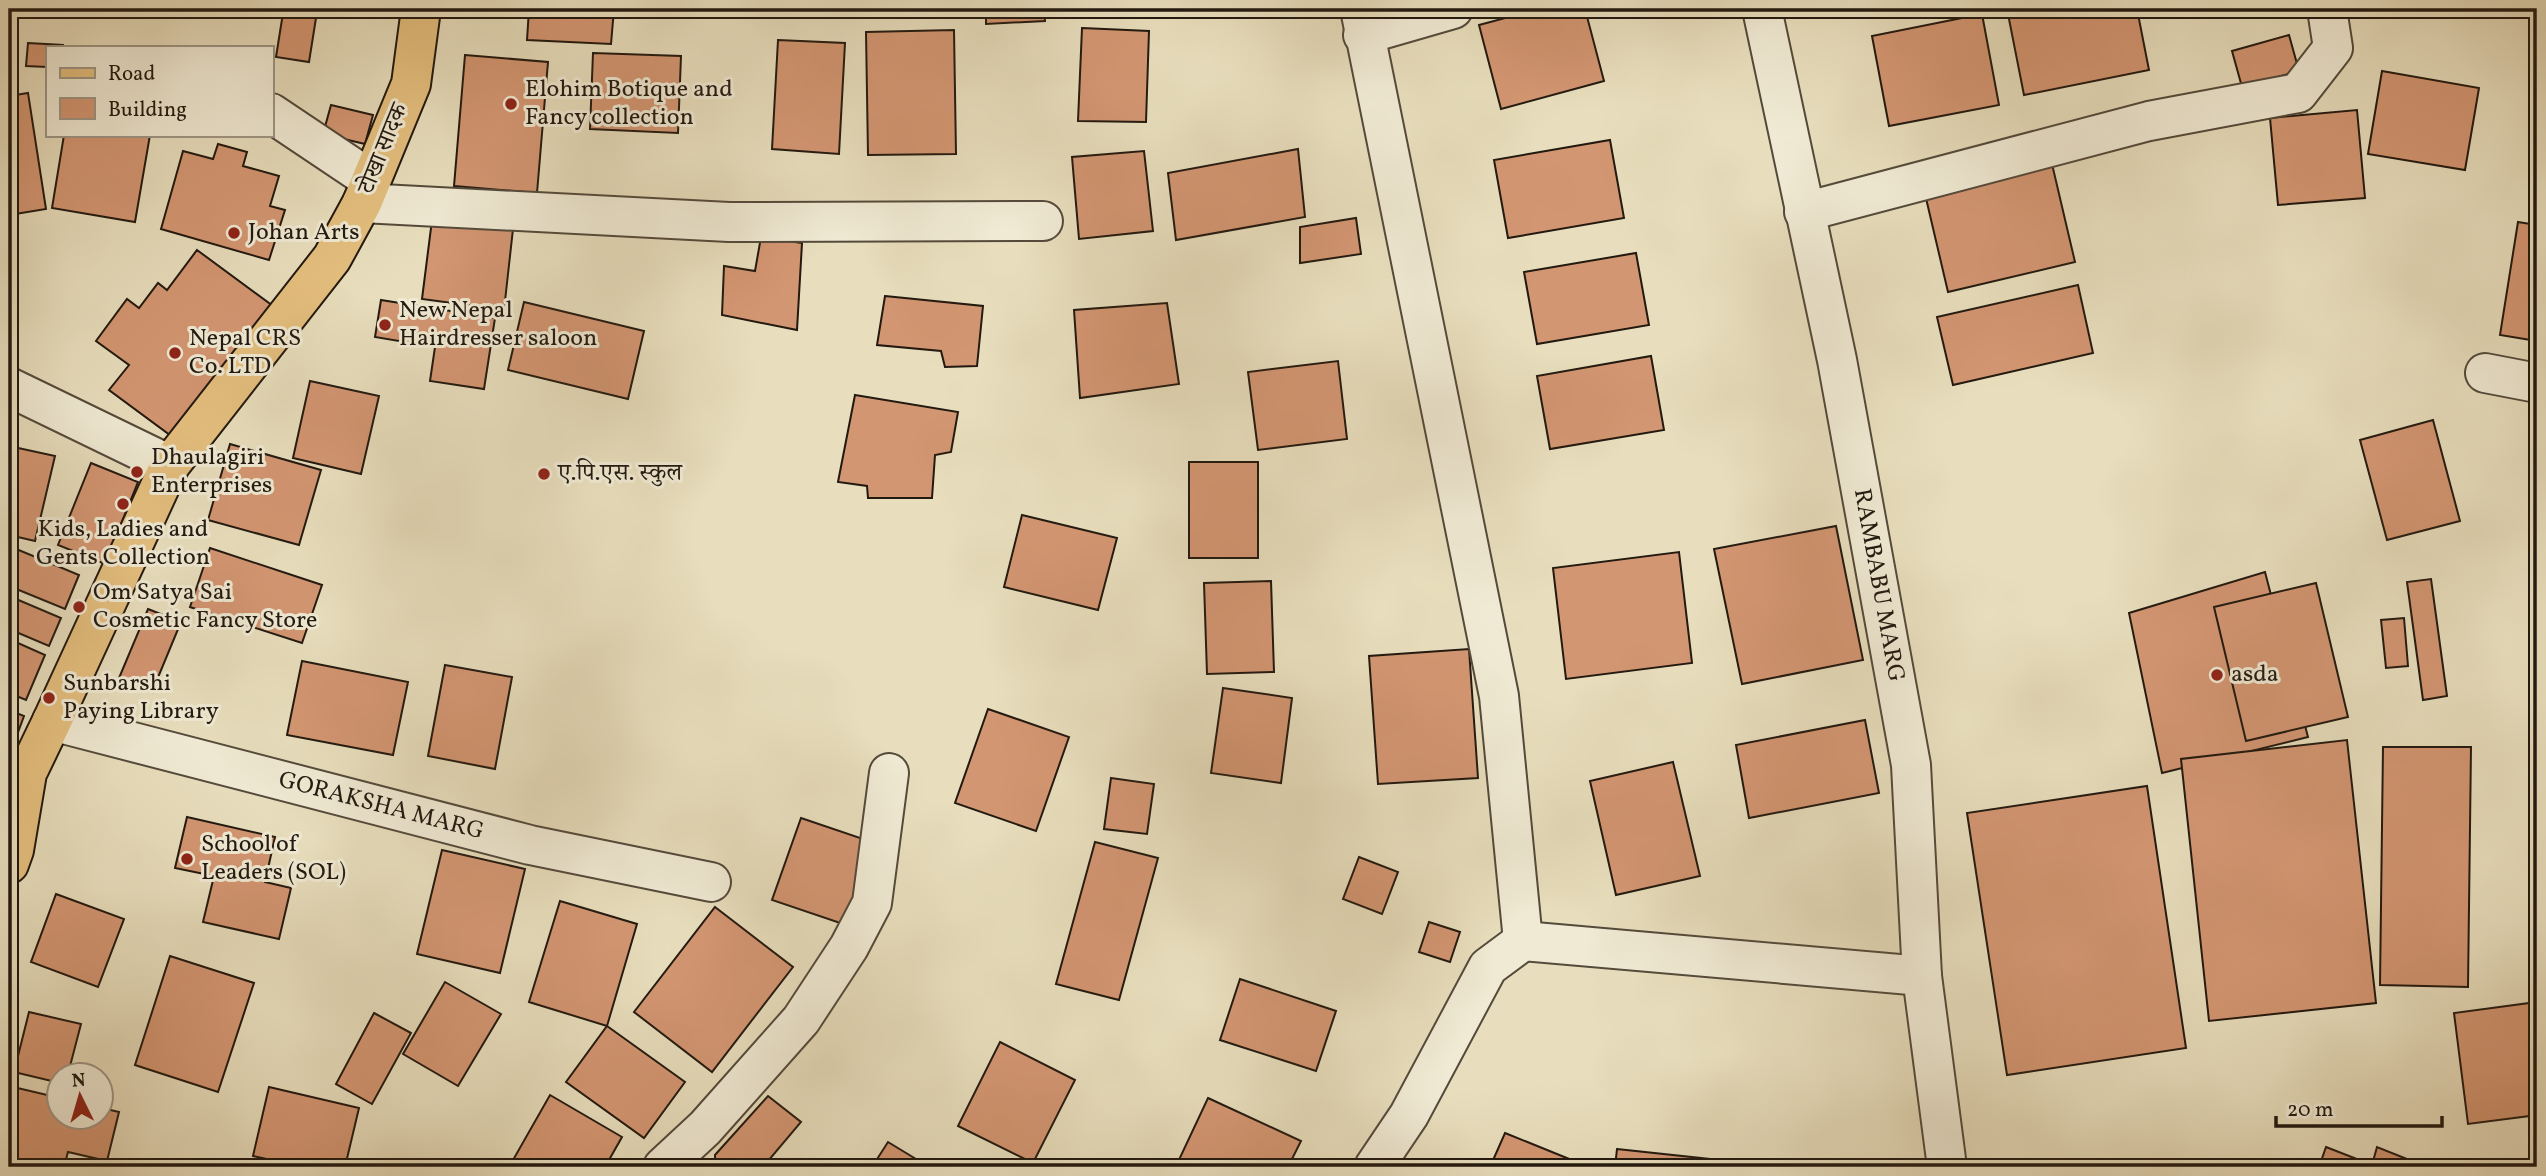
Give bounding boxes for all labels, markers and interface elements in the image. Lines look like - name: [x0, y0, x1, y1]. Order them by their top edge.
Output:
- legend: [46, 46, 273, 136]
- text: Road: [108, 60, 155, 89]
- place label: Elohim Botique and Fancy collection: [525, 73, 733, 135]
- text: Building: [108, 96, 187, 125]
- marker: Elohim Botique and Fancy collection: [503, 96, 519, 112]
- street label: टोखा सादक: [350, 97, 418, 200]
- place label: Johan Arts: [248, 216, 359, 250]
- marker: Johan Arts: [226, 225, 242, 241]
- place label: New Nepal Hairdresser saloon: [399, 294, 597, 356]
- marker: New Nepal Hairdresser saloon: [377, 317, 393, 333]
- place label: Nepal CRS Co. LTD: [189, 322, 301, 384]
- marker: Nepal CRS Co. LTD: [167, 345, 183, 361]
- place label: Dhaulagiri Enterprises: [151, 441, 272, 503]
- place label: ए.पि.एस. स्कुल: [557, 457, 683, 491]
- marker: Dhaulagiri Enterprises: [129, 464, 145, 480]
- marker: ए.पि.एस. स्कुल: [536, 466, 552, 482]
- street label: RAMBABU MARG: [1844, 486, 1913, 685]
- marker: Kids, Ladies and Gents Collection: [115, 496, 131, 512]
- place label: Kids, Ladies and Gents Collection: [36, 513, 210, 575]
- place label: Om Satya Sai Cosmetic Fancy Store: [93, 576, 317, 638]
- marker: Om Satya Sai Cosmetic Fancy Store: [71, 599, 87, 615]
- place label: asda: [2231, 658, 2279, 692]
- place label: Sunbarshi Paying Library: [63, 667, 219, 729]
- marker: asda: [2209, 667, 2225, 683]
- marker: Sunbarshi Paying Library: [41, 690, 57, 706]
- street label: GORAKSHA MARG: [275, 763, 487, 849]
- place label: School of Leaders (SOL): [201, 828, 346, 890]
- marker: School of Leaders (SOL): [179, 851, 195, 867]
- north arrow: [46, 1060, 116, 1130]
- text: N: [71, 1067, 87, 1095]
- scale bar: [2276, 1085, 2443, 1129]
- text: 20 m: [2287, 1096, 2333, 1125]

